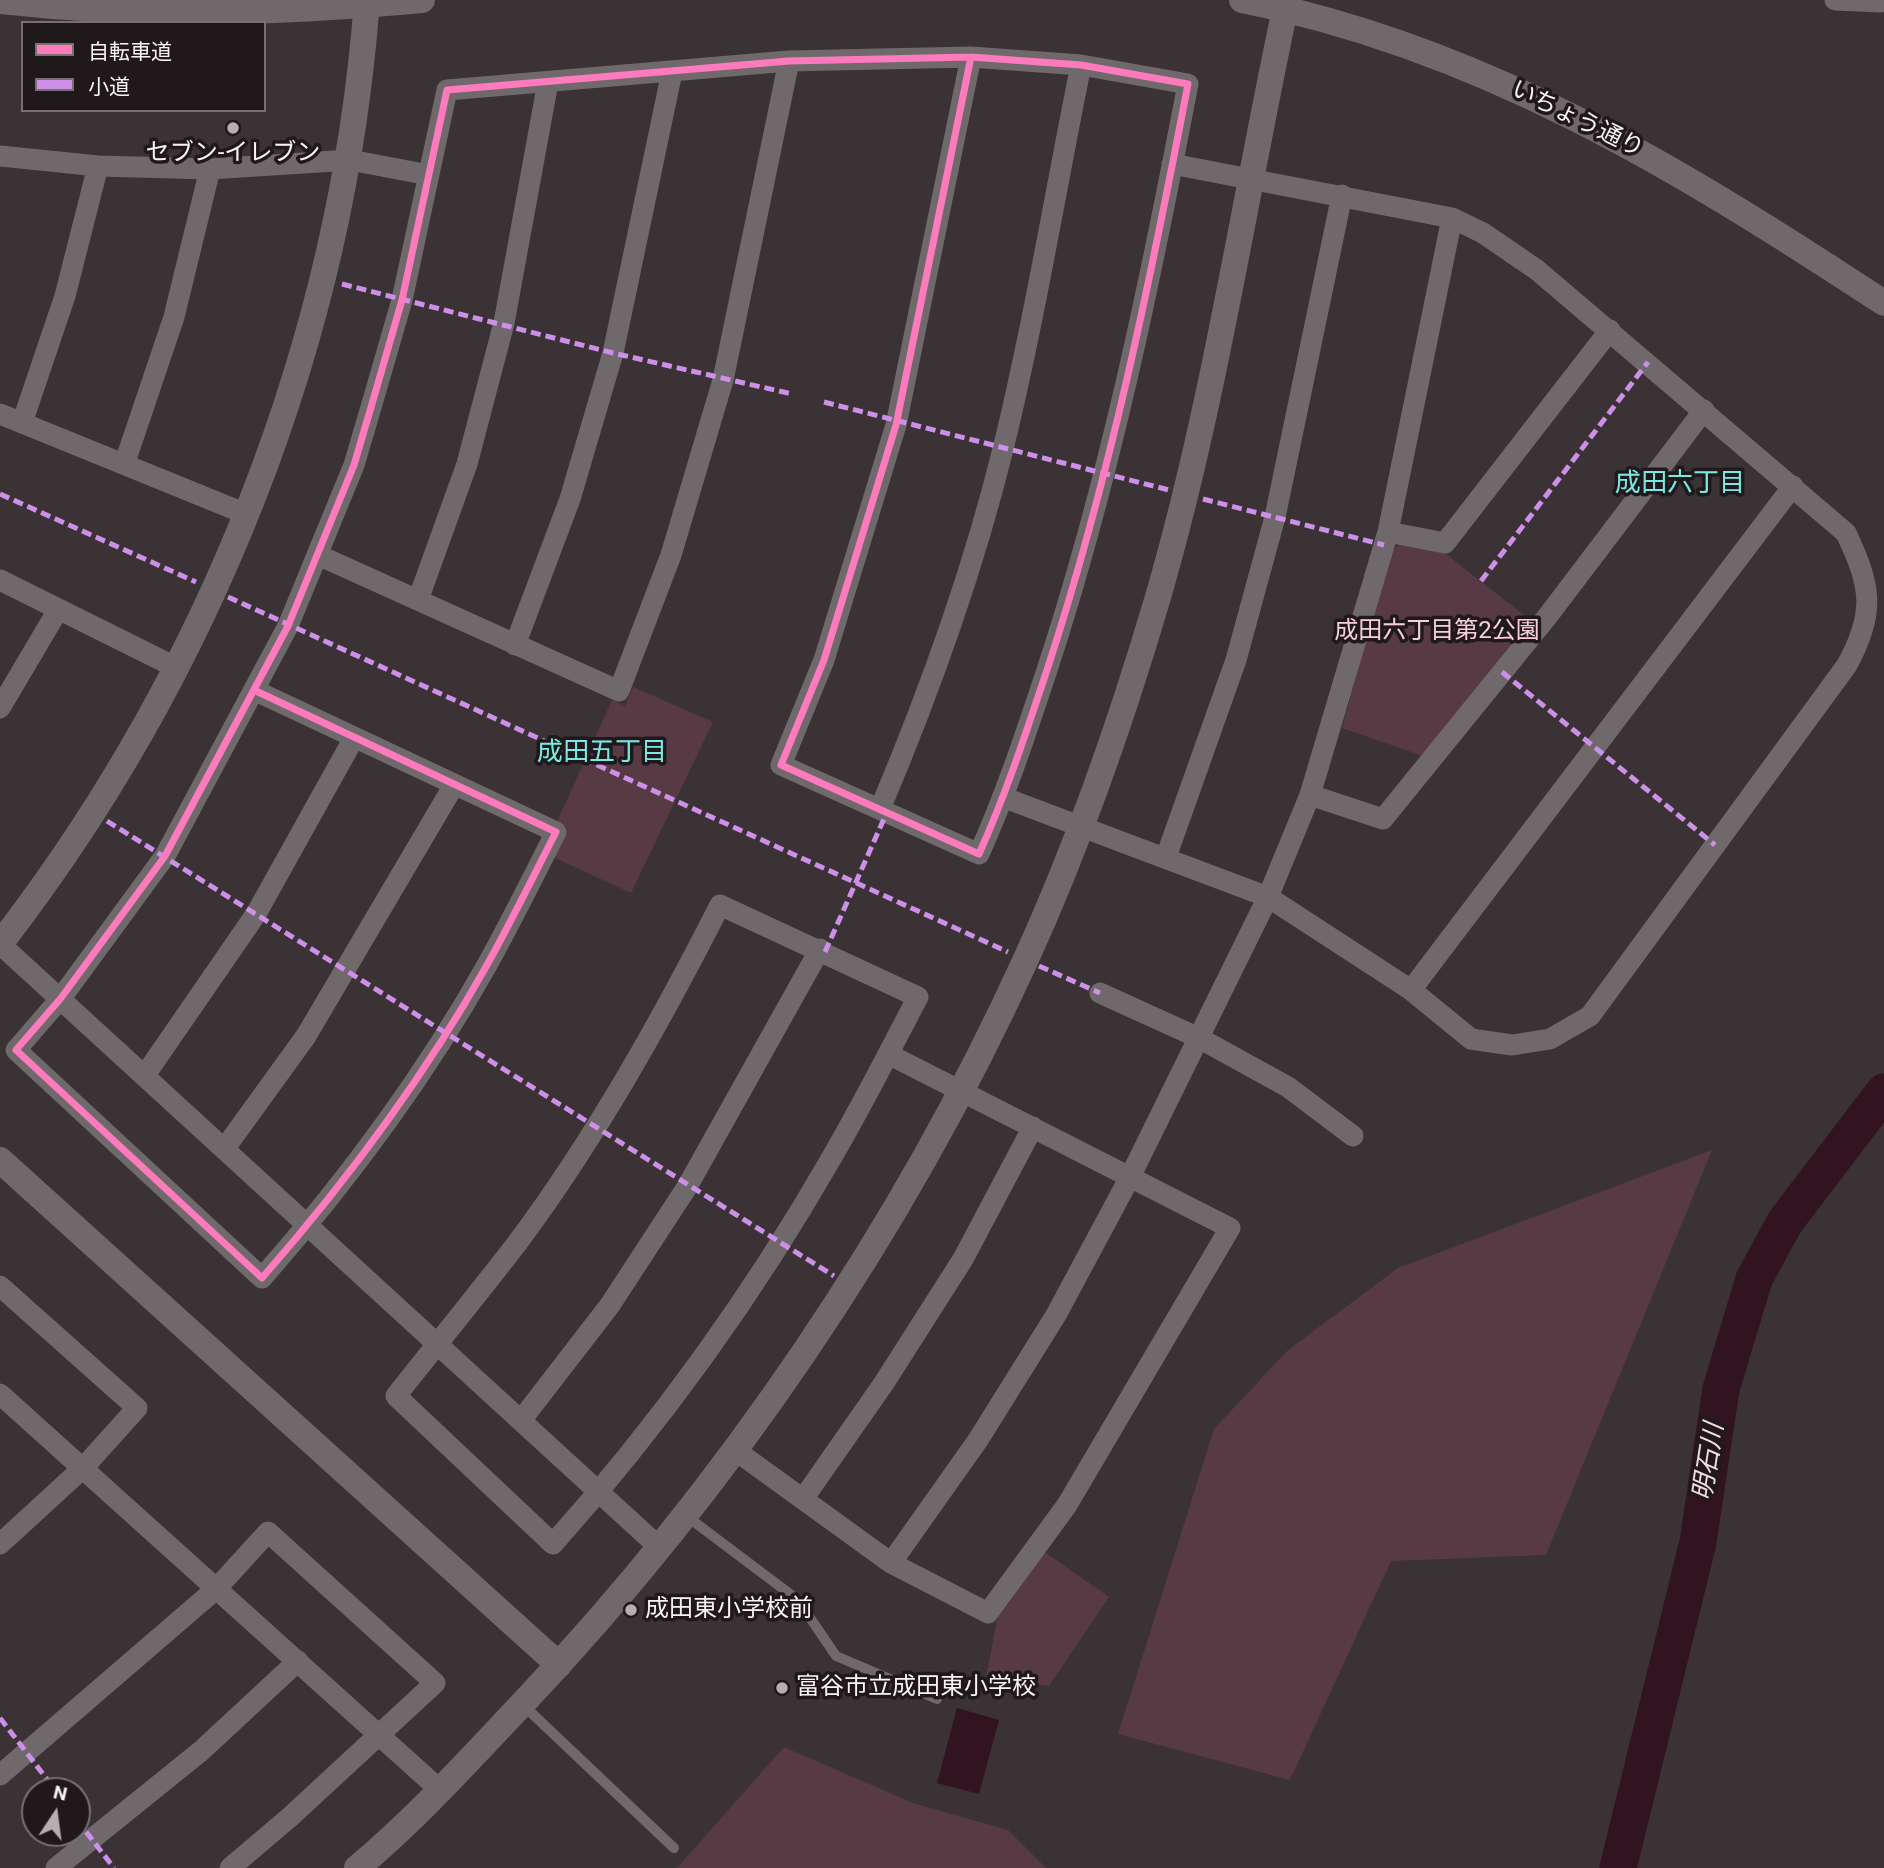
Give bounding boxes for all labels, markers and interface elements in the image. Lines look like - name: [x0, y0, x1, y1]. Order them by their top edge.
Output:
- legend: [21, 21, 266, 112]
- text: 自転車道: [88, 40, 172, 64]
- text: 小道: [88, 75, 130, 99]
- street label: いちょう通り: [1506, 75, 1648, 165]
- marker: セブン-イレブン: [225, 120, 241, 136]
- place label: セブン-イレブン: [146, 140, 320, 168]
- district label: 成田六丁目: [1615, 468, 1745, 500]
- park label: 成田六丁目第2公園: [1334, 618, 1540, 646]
- district label: 成田五丁目: [537, 737, 667, 769]
- water label: 明石川: [1688, 1421, 1732, 1503]
- place label: 成田東小学校前: [645, 1596, 813, 1624]
- marker: 成田東小学校前: [623, 1602, 639, 1618]
- place label: 富谷市立成田東小学校: [796, 1674, 1036, 1702]
- marker: 富谷市立成田東小学校: [774, 1680, 790, 1696]
- north arrow: [21, 1777, 91, 1847]
- text: N: [51, 1780, 70, 1806]

